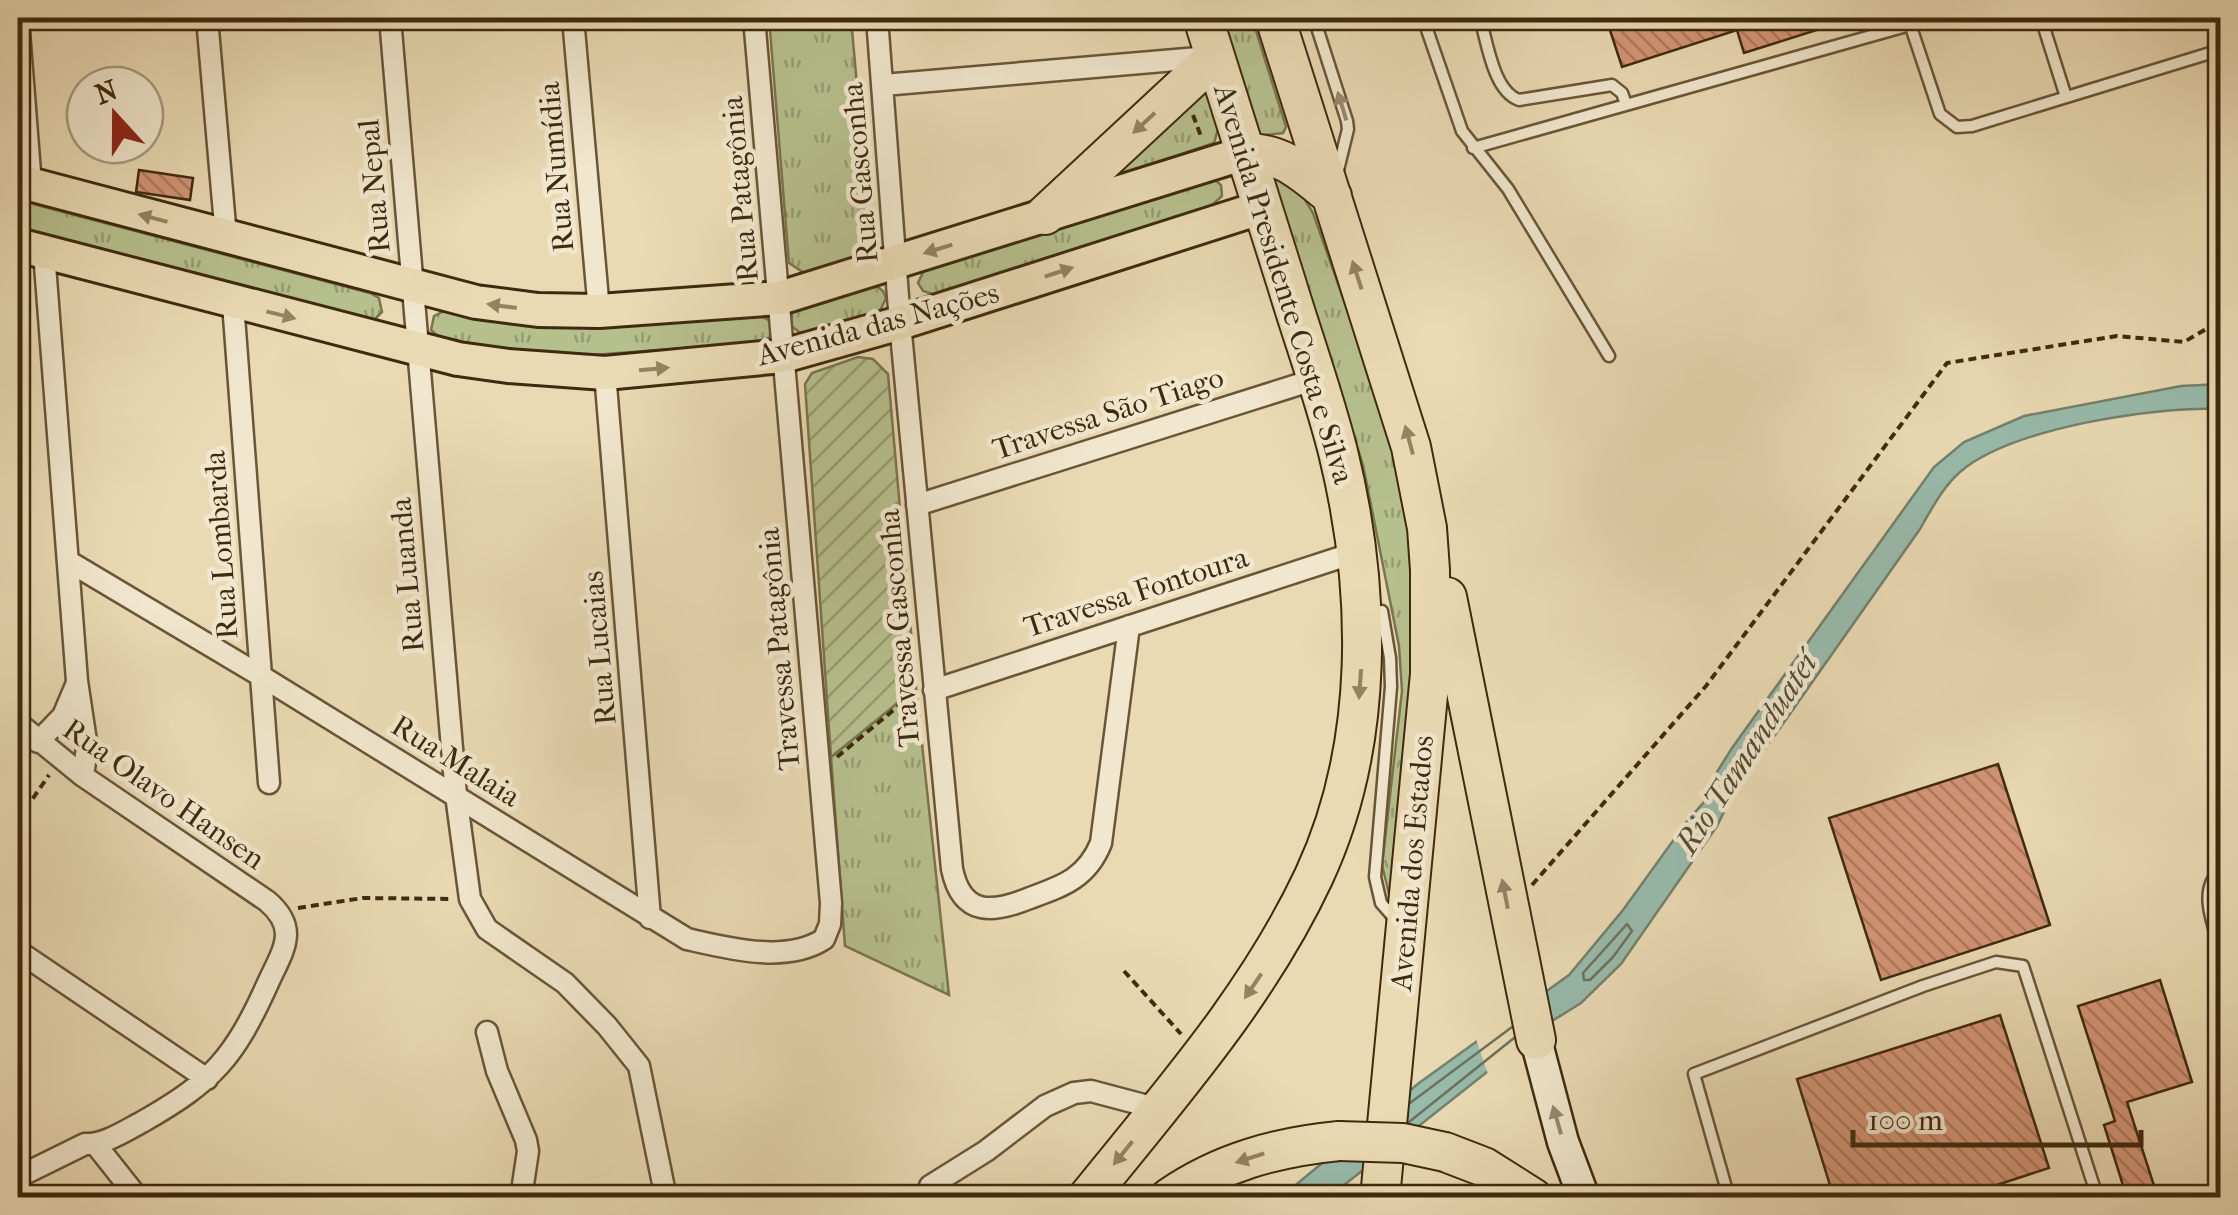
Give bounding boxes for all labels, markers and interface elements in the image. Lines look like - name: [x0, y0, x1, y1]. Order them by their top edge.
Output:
- north arrow: [65, 65, 165, 165]
- text: N: [90, 73, 123, 111]
- street label: Rua Numídia: [532, 79, 581, 253]
- street label: Avenida Presidente Costa e Silva: [1206, 79, 1361, 489]
- street label: Rua Gasconha: [835, 80, 886, 265]
- one-way arrow: [1334, 90, 1349, 121]
- street label: Rua Patagônia: [715, 94, 766, 283]
- one-way arrow: [1132, 111, 1156, 134]
- street label: Rua Nepal: [351, 118, 398, 254]
- one-way arrow: [137, 209, 168, 225]
- one-way arrow: [922, 242, 952, 257]
- one-way arrow: [1349, 260, 1364, 290]
- one-way arrow: [1045, 264, 1075, 279]
- street label: Avenida das Nações: [752, 275, 1003, 374]
- one-way arrow: [486, 298, 517, 314]
- one-way arrow: [266, 308, 297, 323]
- one-way arrow: [638, 360, 670, 376]
- street label: Travessa São Tiago: [988, 360, 1228, 467]
- one-way arrow: [1401, 424, 1417, 455]
- street label: Rua Lombarda: [197, 448, 246, 640]
- street label: Rua Luanda: [383, 495, 432, 654]
- street label: Travessa Gasconha: [872, 506, 927, 748]
- street label: Travessa Patagônia: [751, 525, 808, 772]
- street label: Travessa Fontoura: [1020, 539, 1254, 645]
- street label: Rua Lucaias: [575, 570, 624, 726]
- water label: Rio Tamanduateí: [1667, 641, 1828, 862]
- one-way arrow: [1352, 669, 1368, 700]
- street label: Rua Malaia: [385, 708, 527, 815]
- street label: Rua Olavo Hansen: [56, 712, 272, 877]
- street label: Avenida dos Estados: [1384, 734, 1441, 993]
- one-way arrow: [1497, 878, 1513, 909]
- one-way arrow: [1244, 973, 1262, 1000]
- scale bar: [1853, 1085, 2140, 1147]
- text: 100 m: [1868, 1103, 1943, 1138]
- one-way arrow: [1549, 1104, 1564, 1135]
- one-way arrow: [1113, 1140, 1134, 1166]
- one-way arrow: [1235, 1151, 1265, 1166]

